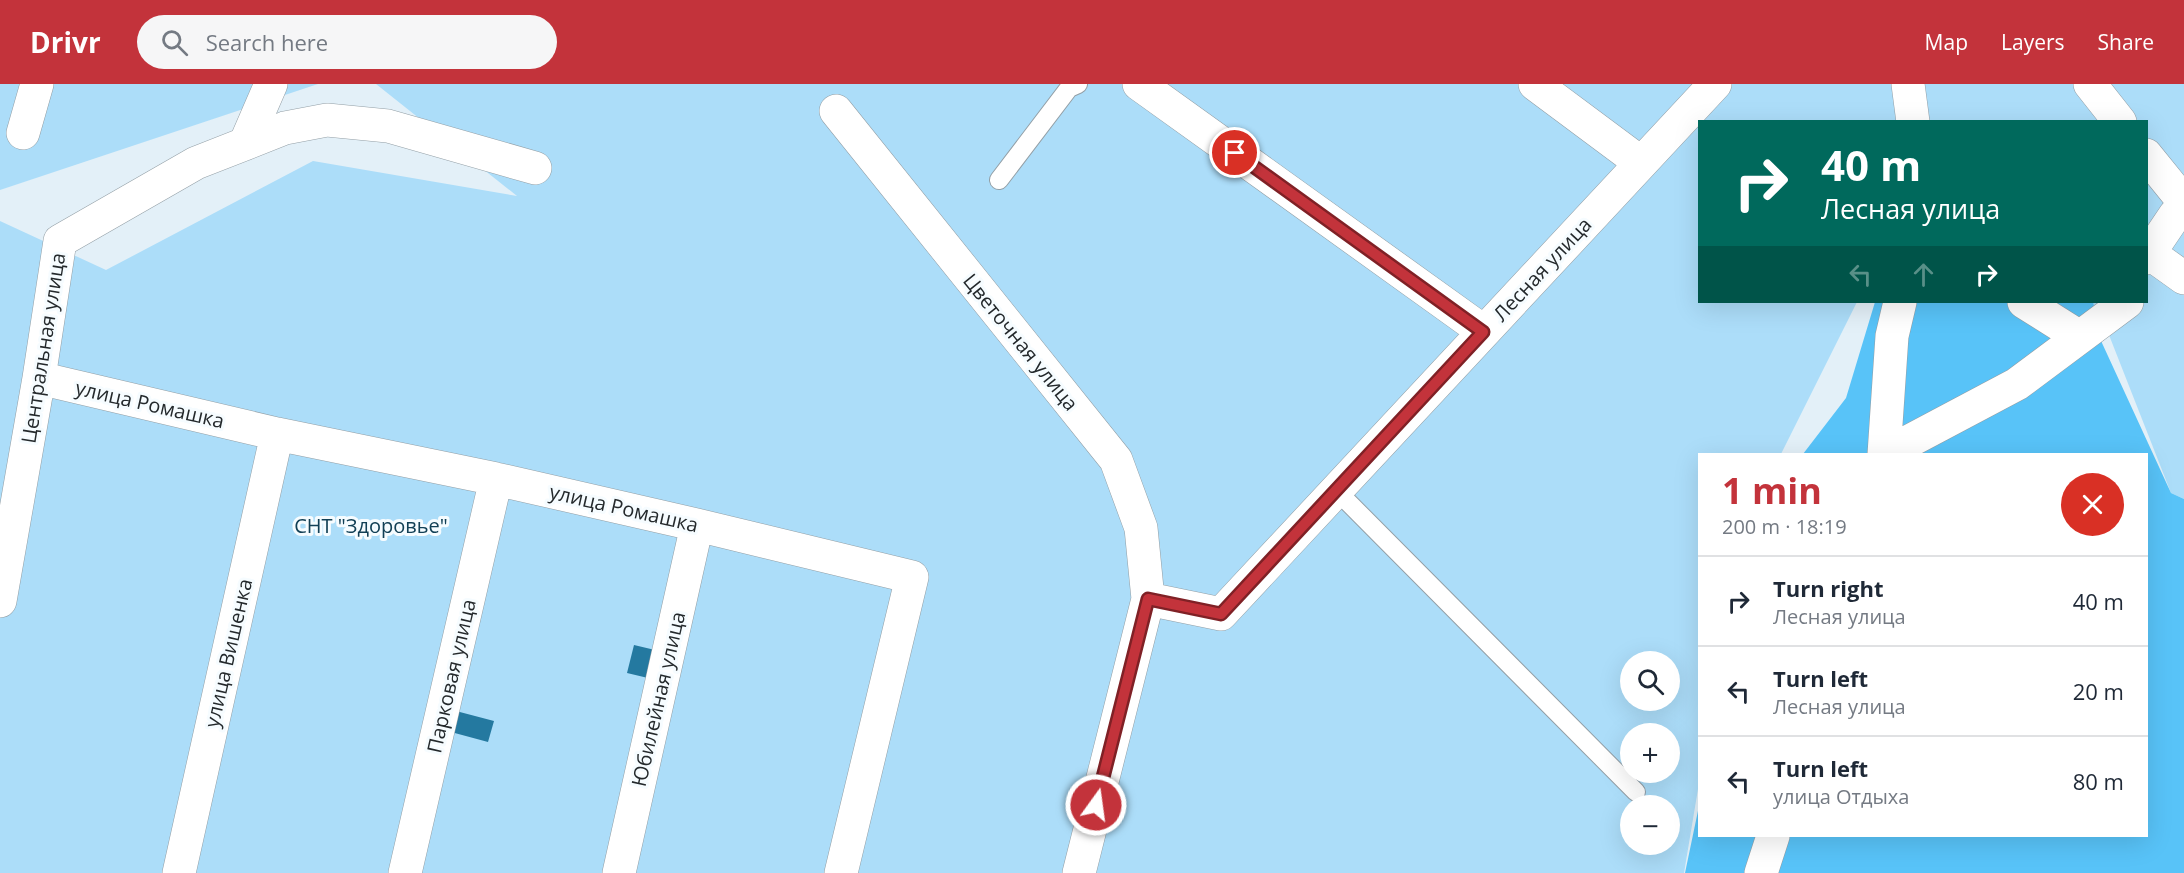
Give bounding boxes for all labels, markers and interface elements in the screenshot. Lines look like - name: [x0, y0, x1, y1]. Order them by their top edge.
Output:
- search box: [137, 15, 557, 69]
- text: Drivr: [30, 23, 101, 61]
- icon: search: [158, 26, 191, 59]
- text: Search here: [206, 27, 328, 57]
- text: Map: [1925, 28, 1968, 56]
- text: Layers: [2001, 28, 2065, 56]
- text: Share: [2098, 28, 2154, 56]
- pin: [1209, 127, 1260, 178]
- icon: arrive: [1218, 136, 1251, 169]
- text: 40 m: [1821, 136, 1921, 193]
- icon: right: [1722, 144, 1800, 222]
- text: Лесная улица: [1821, 190, 2000, 227]
- street label: Лесная улица: [1487, 211, 1597, 327]
- street label: Центральная улица: [15, 251, 71, 445]
- icon: left: [1844, 258, 1877, 291]
- icon: ahead: [1907, 258, 1940, 291]
- icon: right: [1970, 258, 2003, 291]
- street label: Цветочная улица: [957, 268, 1085, 416]
- street label: улица Ромашка: [73, 374, 227, 434]
- text: 1 min: [1722, 466, 1822, 515]
- button: close: [2061, 473, 2124, 536]
- street label: улица Ромашка: [547, 478, 701, 538]
- park label: СНТ "Здоровье": [294, 512, 448, 539]
- text: 200 m · 18:19: [1722, 513, 1847, 540]
- text: Turn right: [1773, 573, 1884, 603]
- street label: улица Вишенка: [198, 576, 258, 730]
- icon: right: [1722, 585, 1755, 618]
- text: 40 m: [2073, 586, 2124, 616]
- street label: Парковая улица: [420, 596, 482, 756]
- text: Лесная улица: [1773, 603, 1906, 630]
- street label: Юбилейная улица: [625, 609, 691, 789]
- map controls: [1620, 651, 1680, 855]
- button: search: [1620, 651, 1680, 711]
- text: Turn left: [1773, 663, 1868, 693]
- icon: left: [1722, 675, 1755, 708]
- text: 20 m: [2073, 676, 2124, 706]
- text: Лесная улица: [1773, 693, 1906, 720]
- button: +: [1620, 723, 1680, 783]
- text: Turn left: [1773, 753, 1868, 783]
- icon: left: [1722, 765, 1755, 798]
- text: 80 m: [2073, 766, 2124, 796]
- position arrow: [1064, 773, 1128, 837]
- text: улица Отдыха: [1773, 783, 1909, 810]
- button: −: [1620, 795, 1680, 855]

